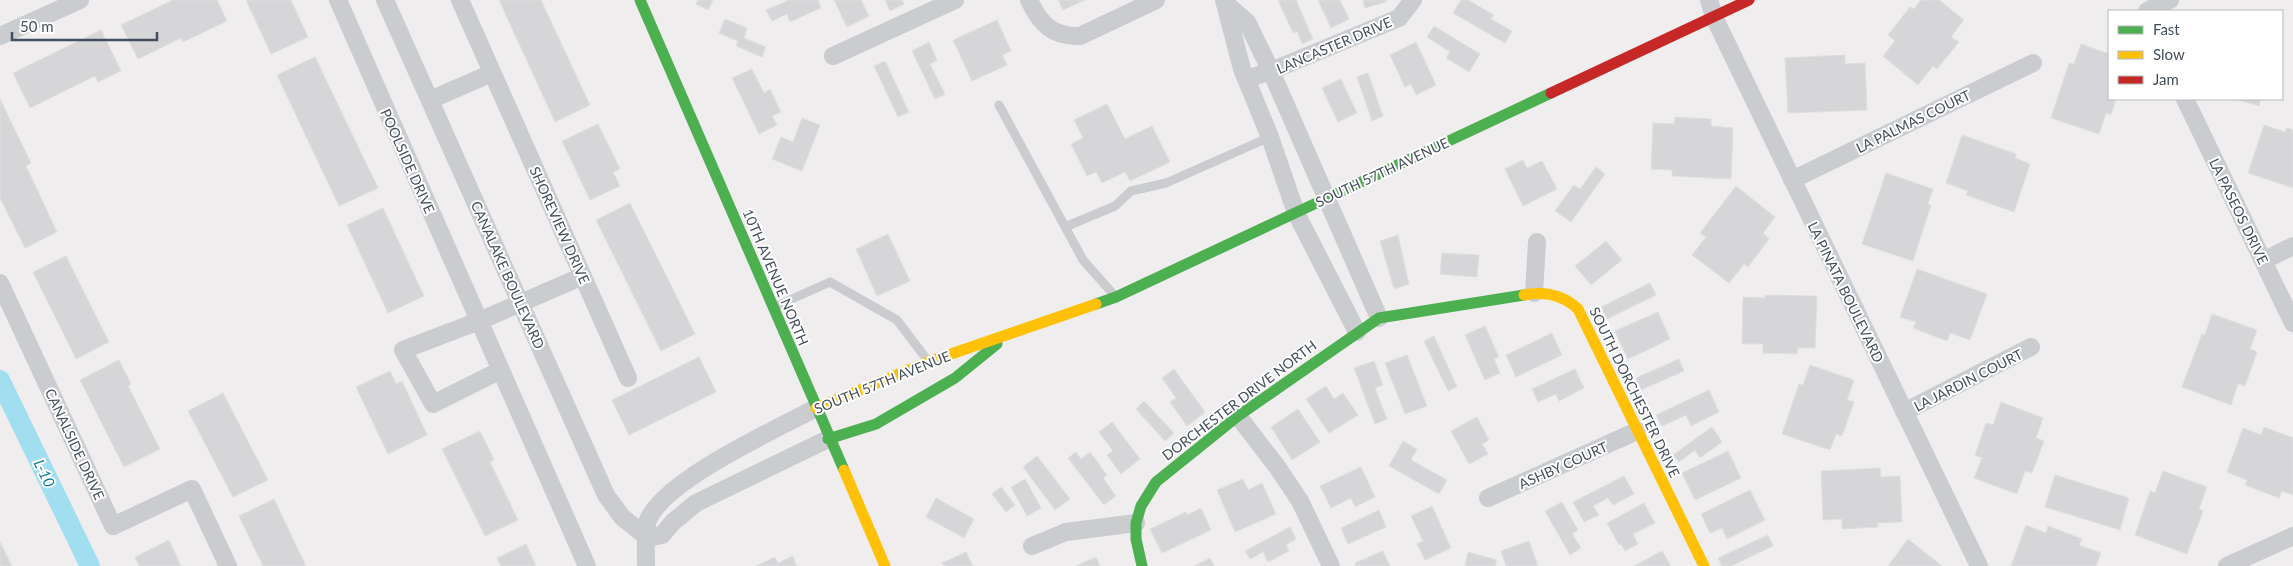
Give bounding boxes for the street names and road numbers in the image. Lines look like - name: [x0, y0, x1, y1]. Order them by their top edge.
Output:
- street label: LANCASTER DRIVE: [1274, 13, 1394, 77]
- street label: LA PALMAS COURT: [1853, 86, 1974, 156]
- street label: POOLSIDE DRIVE: [377, 106, 439, 216]
- street label: SOUTH 57TH AVENUE: [1313, 134, 1451, 210]
- street label: LA PASEOS DRIVE: [2206, 155, 2272, 267]
- street label: SHOREVIEW DRIVE: [526, 164, 594, 286]
- street label: CANALAKE BOULEVARD: [468, 198, 548, 352]
- street label: 10TH AVENUE NORTH: [740, 206, 812, 348]
- street label: LA PINATA BOULEVARD: [1804, 219, 1888, 365]
- street label: SOUTH DORCHESTER DRIVE: [1586, 304, 1684, 480]
- street label: DORCHESTER DRIVE NORTH: [1159, 336, 1319, 464]
- street label: LA JARDIN COURT: [1911, 345, 2026, 415]
- street label: SOUTH 57TH AVENUE: [811, 347, 953, 417]
- street label: CANALSIDE DRIVE: [42, 386, 108, 502]
- street label: ASHBY COURT: [1516, 437, 1611, 492]

